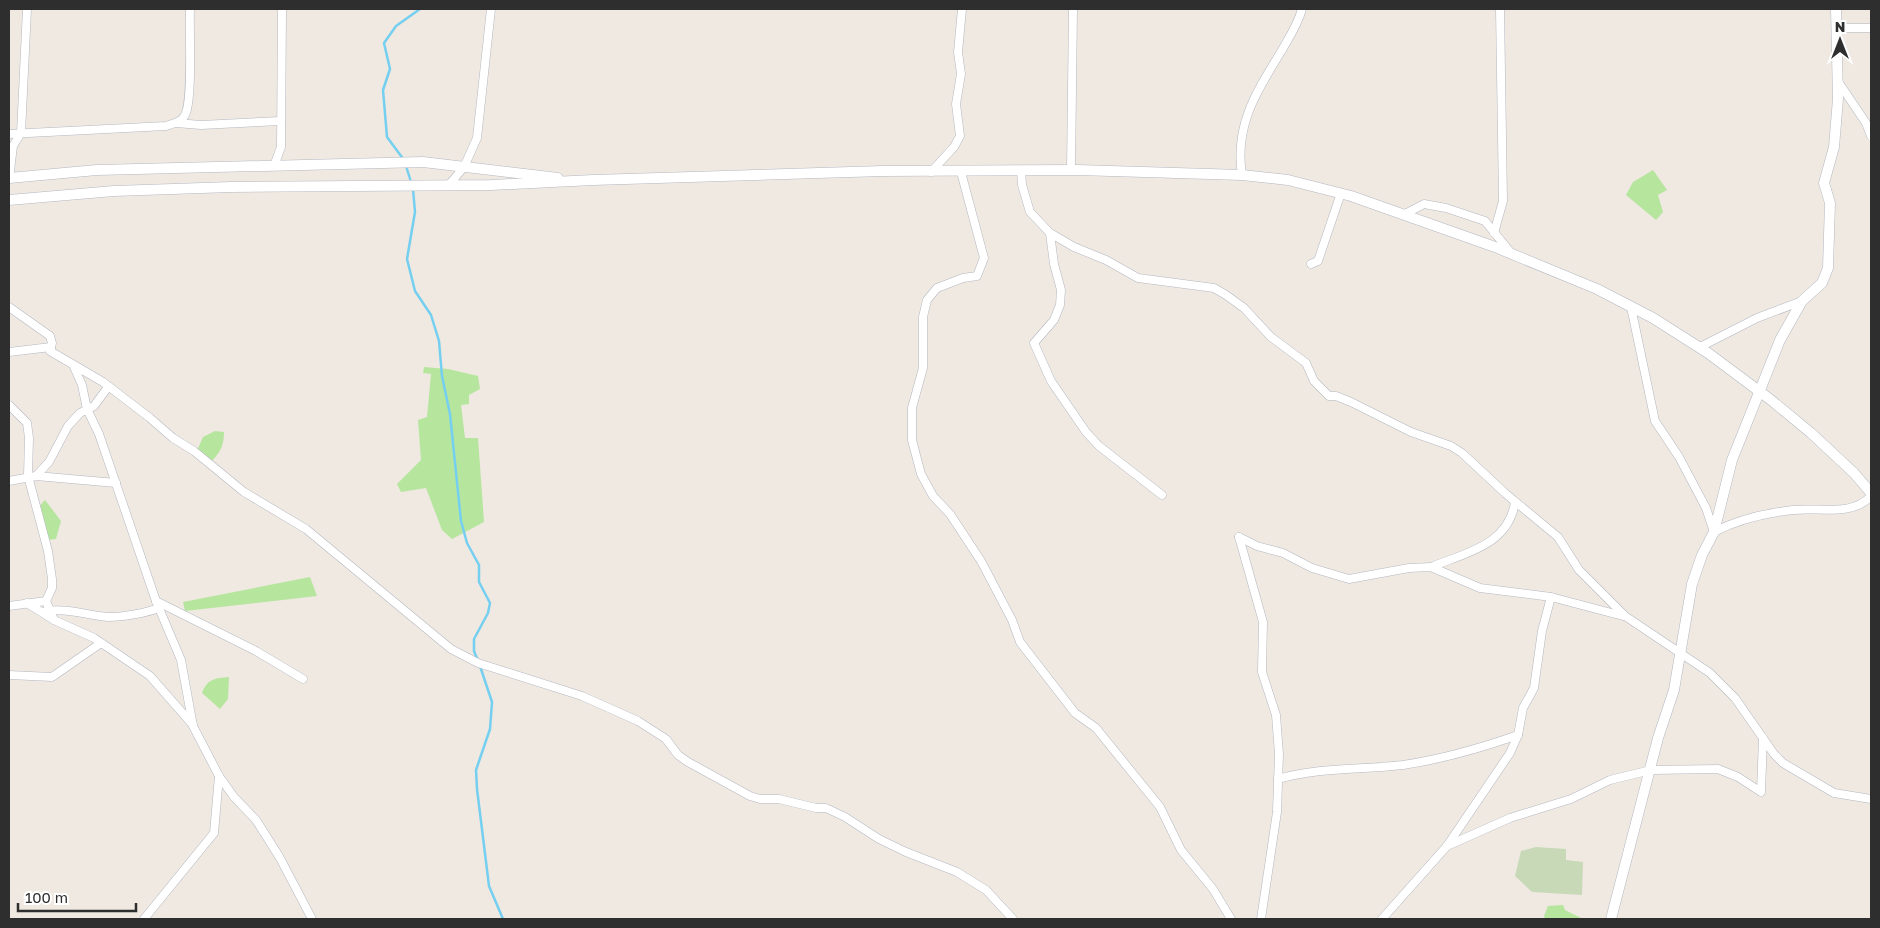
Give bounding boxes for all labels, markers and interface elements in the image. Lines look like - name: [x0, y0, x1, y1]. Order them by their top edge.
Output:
- north arrow: [1815, 15, 1865, 65]
- text: N: [1835, 18, 1845, 35]
- scale bar: [18, 880, 135, 912]
- text: 100 m: [25, 888, 68, 906]

